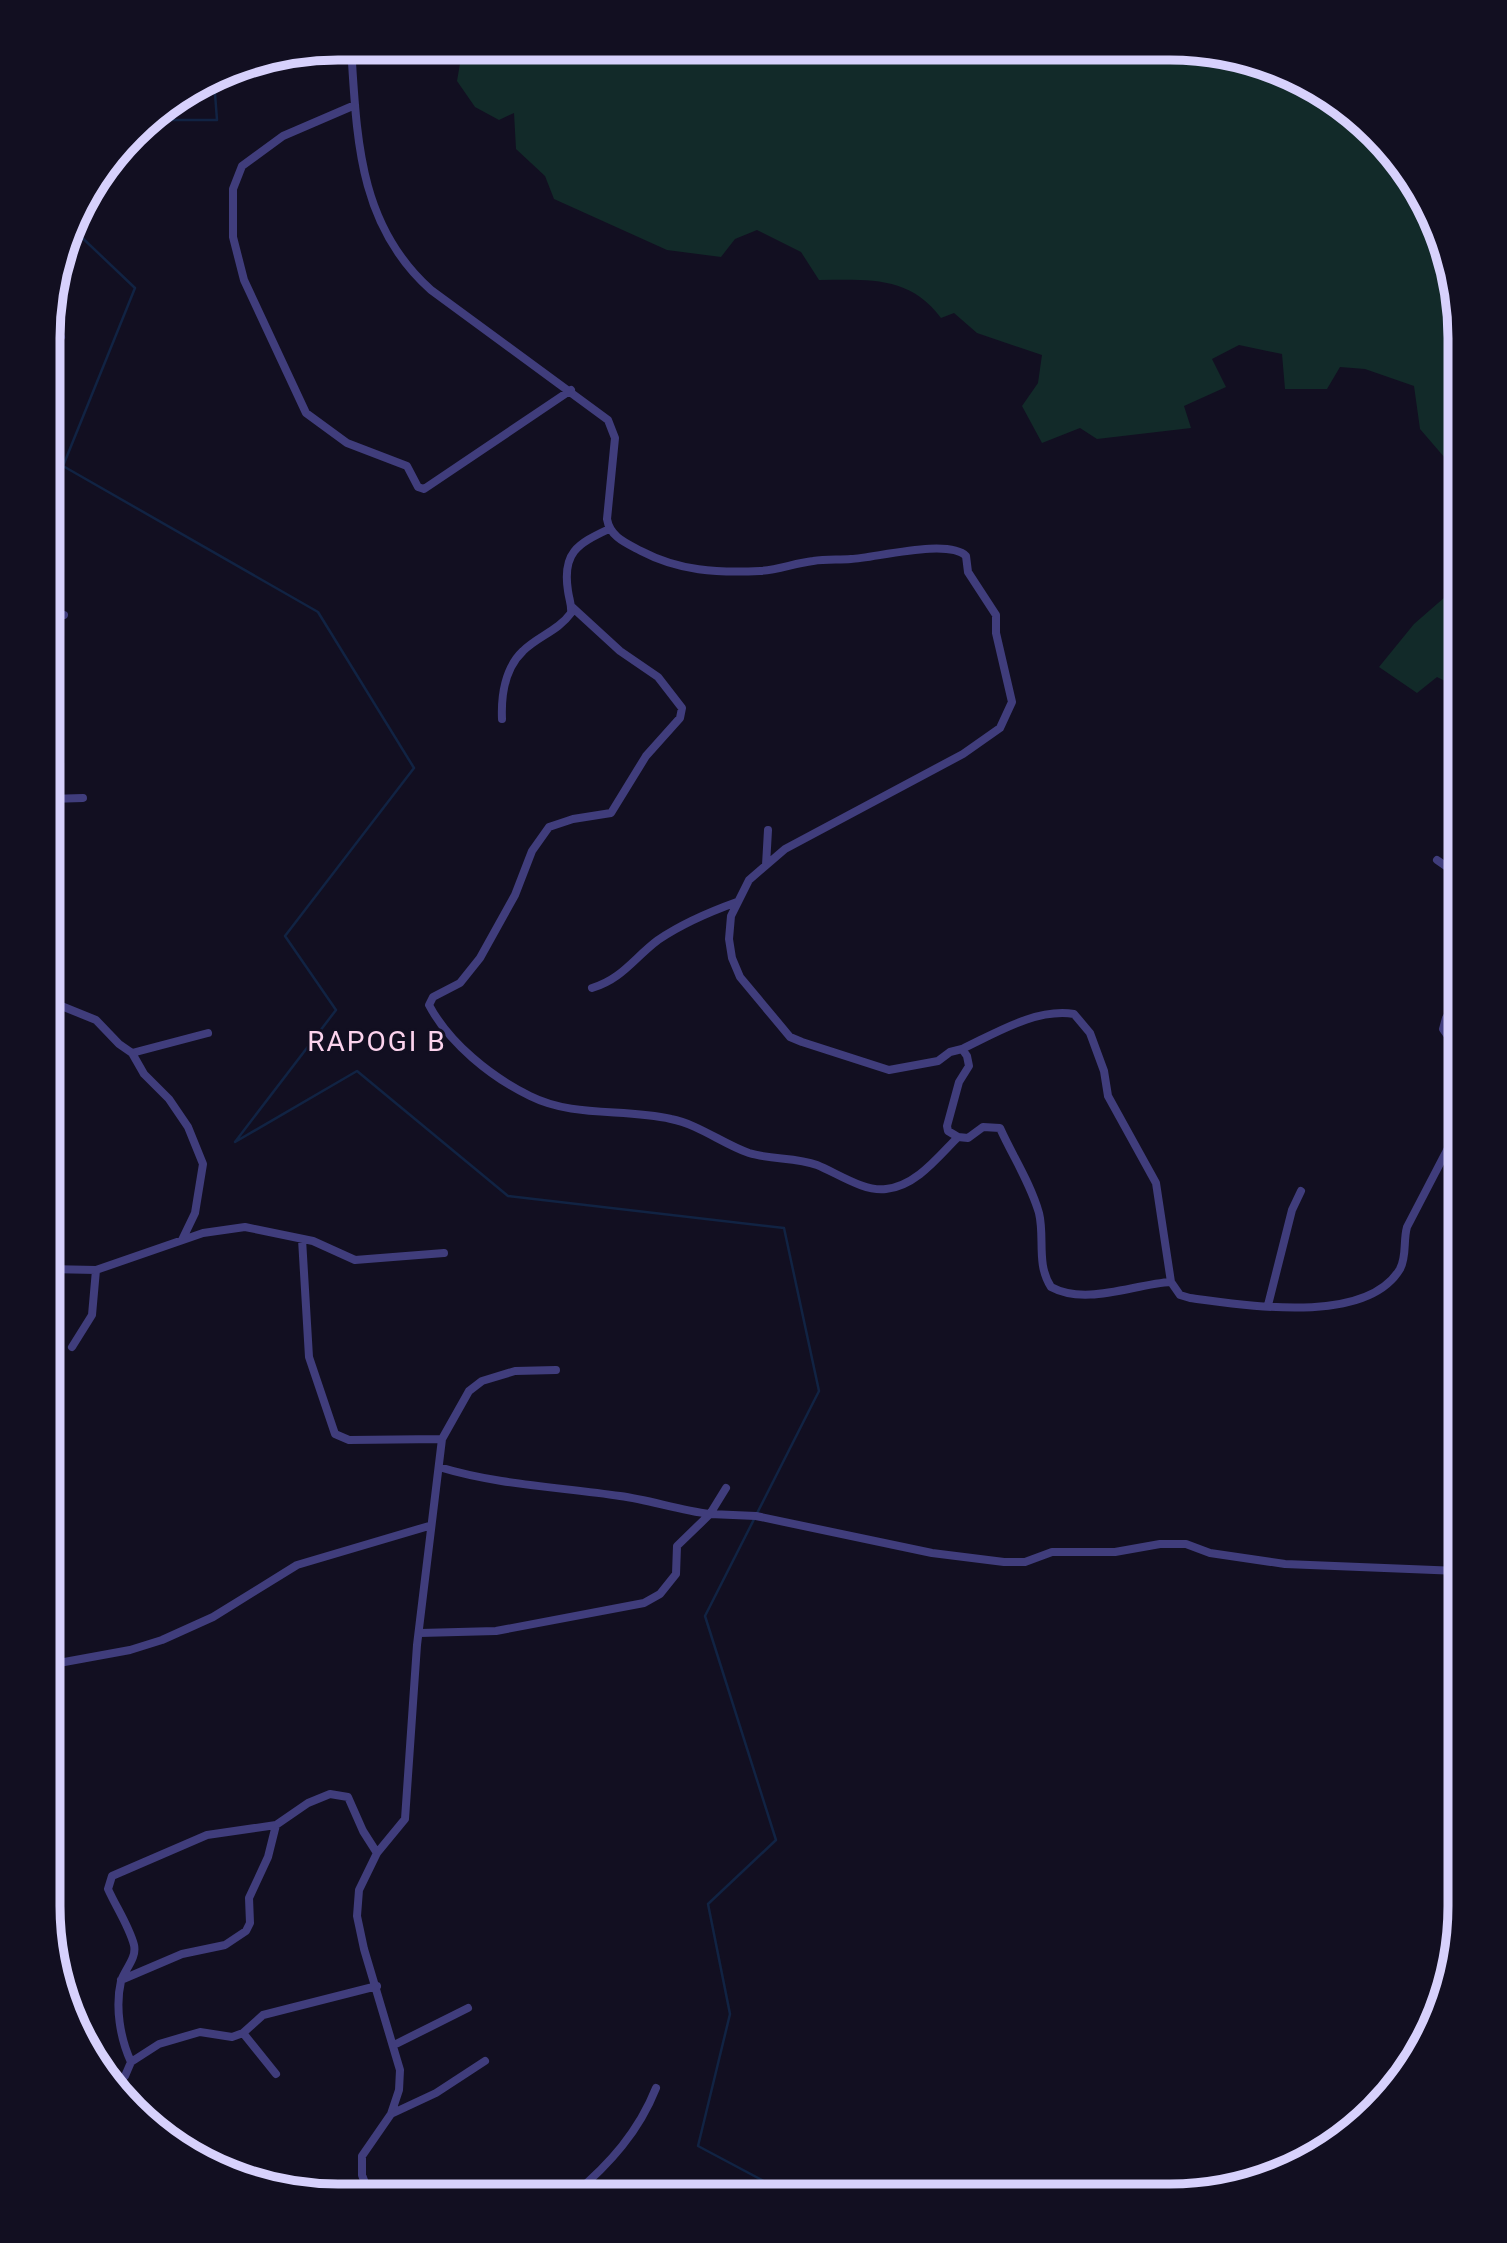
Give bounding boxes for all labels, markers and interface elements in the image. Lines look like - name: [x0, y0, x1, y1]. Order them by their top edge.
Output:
- district label: RAPOGI B: [307, 1025, 447, 1058]

